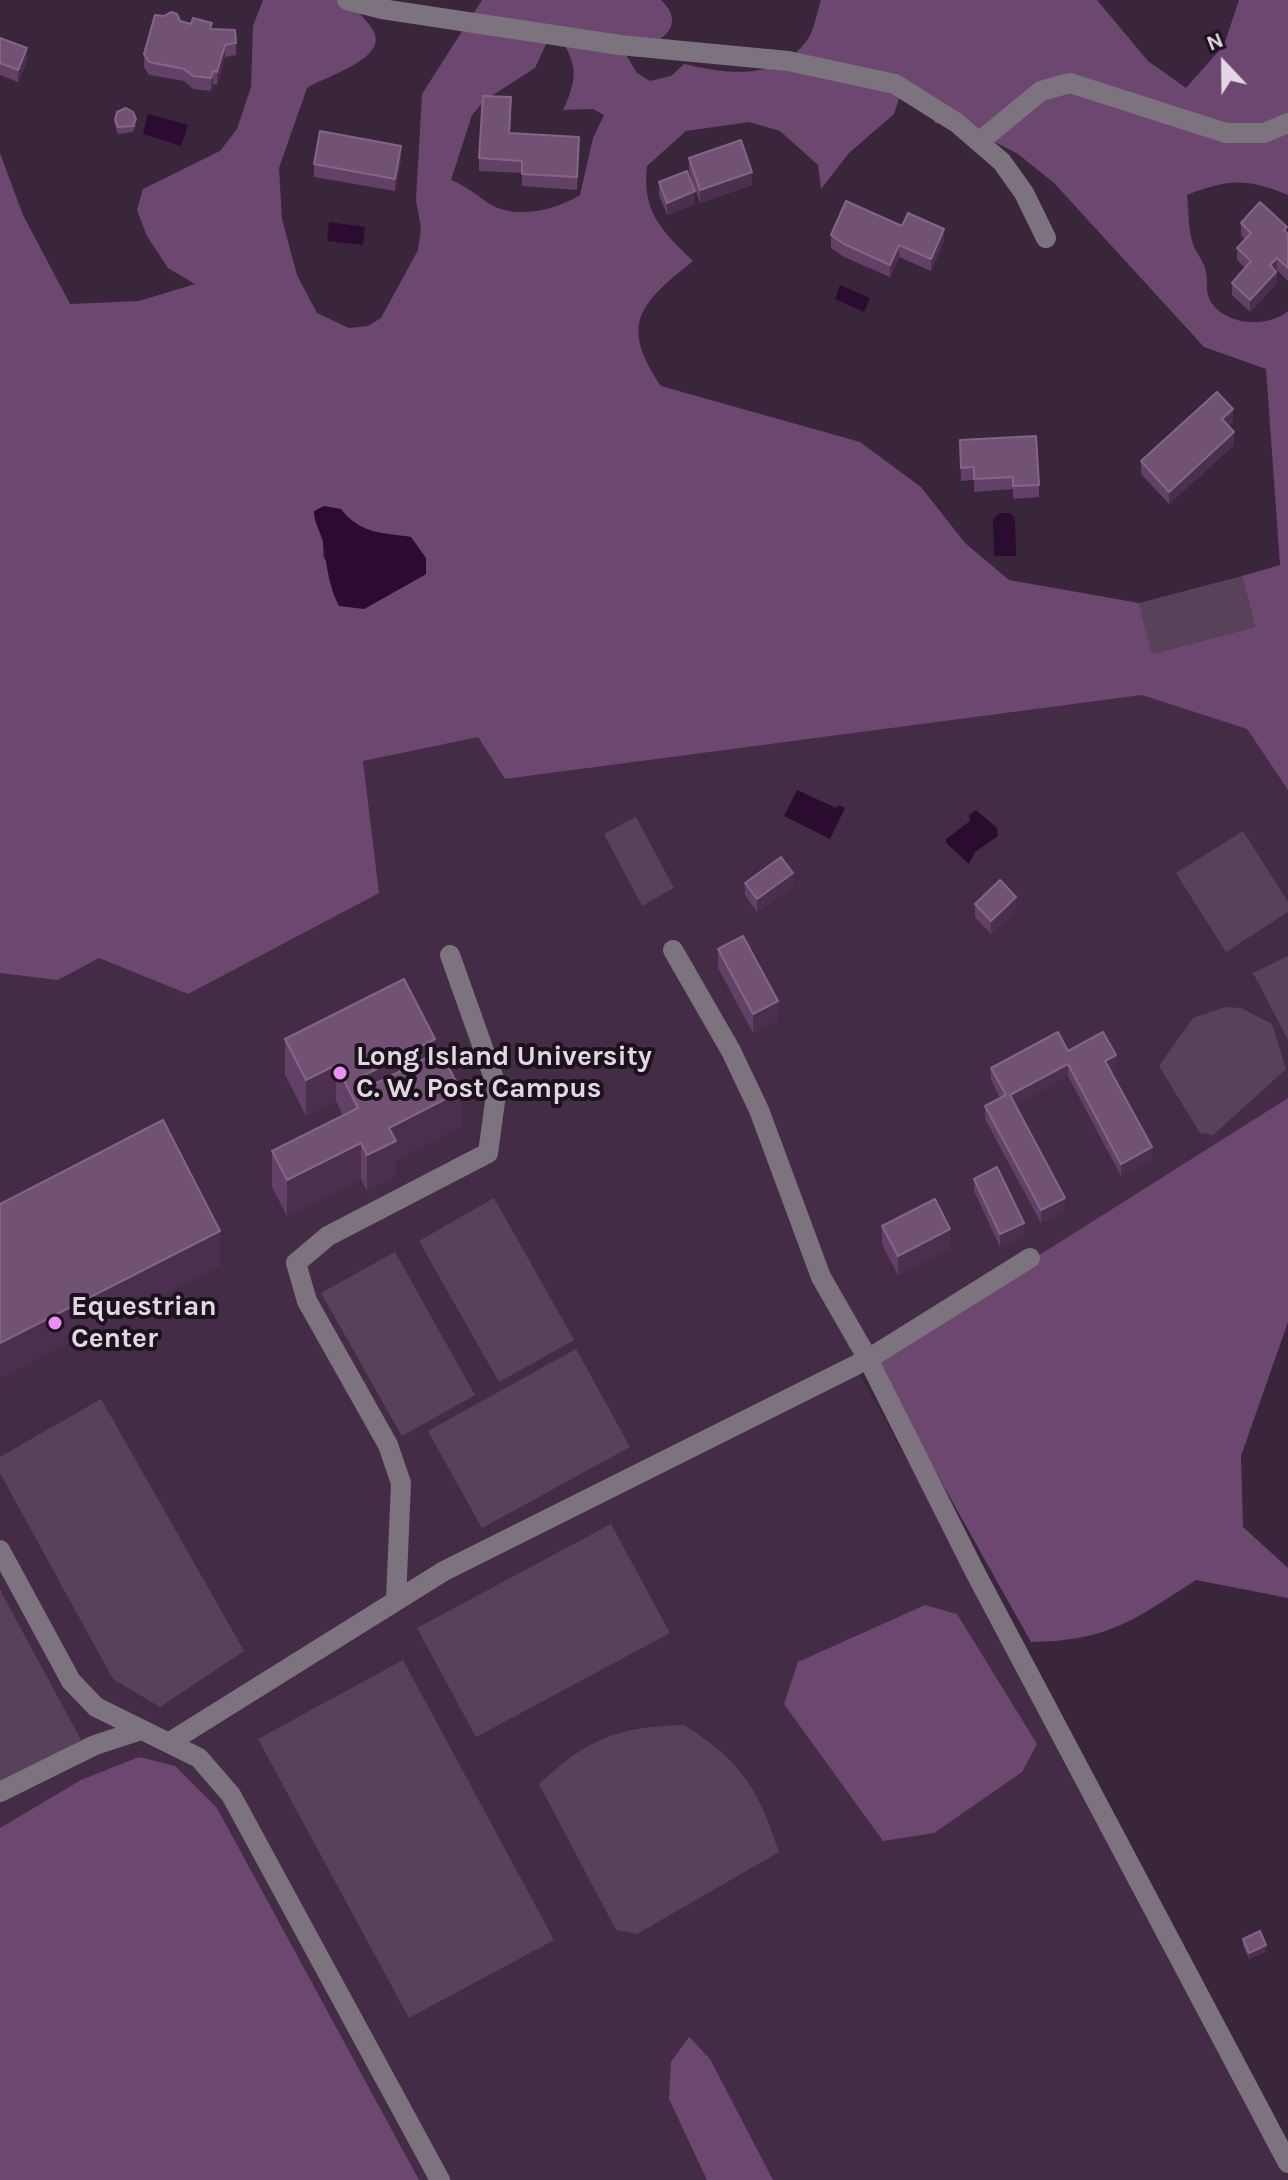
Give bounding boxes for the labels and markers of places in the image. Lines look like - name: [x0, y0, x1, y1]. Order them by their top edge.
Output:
- place label: Long Island University C. W. Post Campus: [356, 1040, 652, 1106]
- marker: Long Island University C. W. Post Campus: [331, 1064, 349, 1082]
- place label: Equestrian Center: [71, 1290, 217, 1356]
- marker: Equestrian Center: [46, 1314, 64, 1332]

